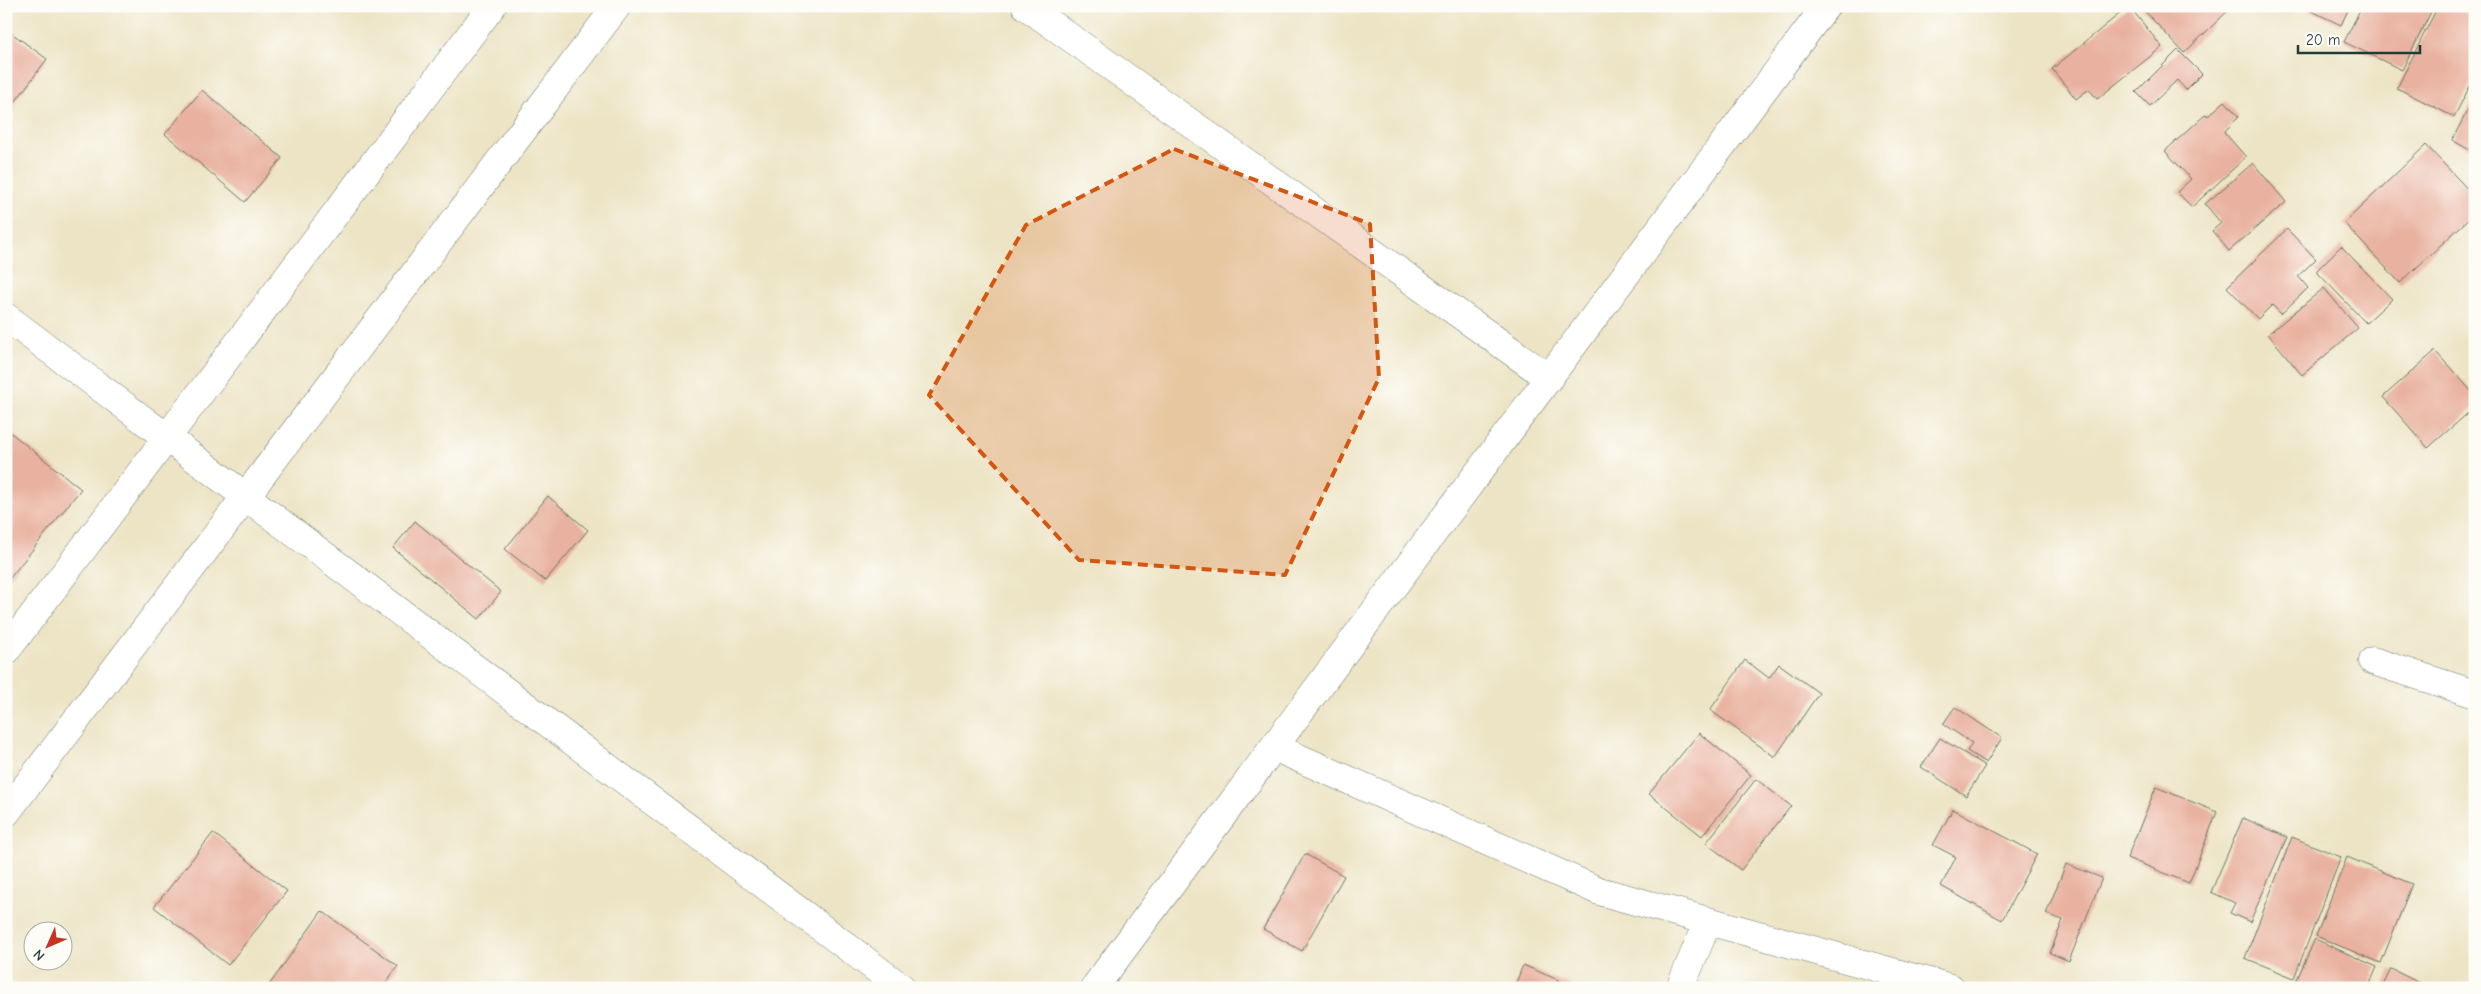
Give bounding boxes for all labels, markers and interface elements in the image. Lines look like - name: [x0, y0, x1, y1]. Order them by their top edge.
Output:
- scale bar: [2298, 22, 2421, 54]
- text: 20 m: [2306, 31, 2340, 49]
- north arrow: [22, 922, 72, 972]
- text: N: [30, 946, 48, 964]

